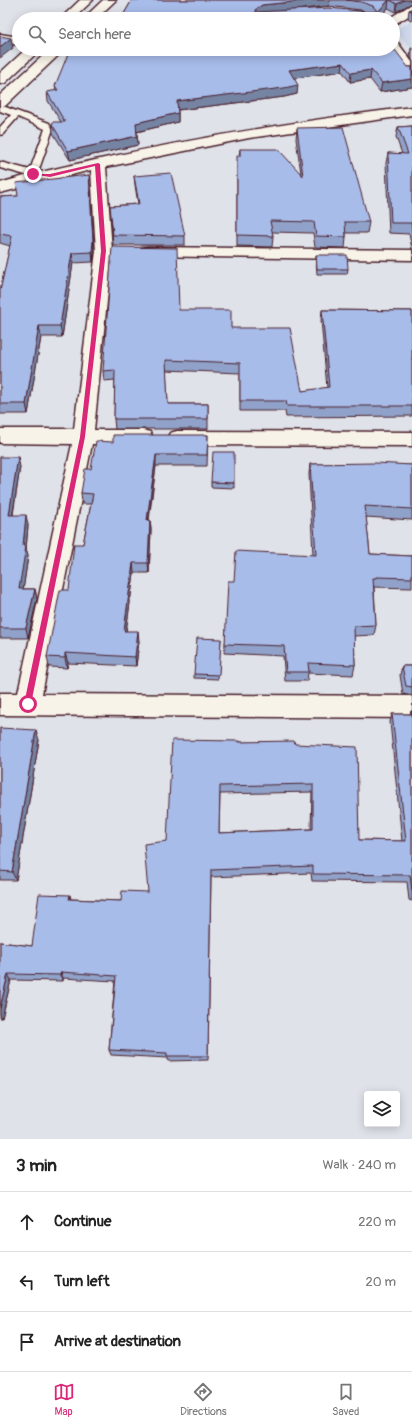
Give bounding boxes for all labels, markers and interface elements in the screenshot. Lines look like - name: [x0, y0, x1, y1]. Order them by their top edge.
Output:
- search box: [12, 12, 400, 56]
- icon: search: [26, 23, 48, 45]
- text: Search here: [58, 25, 131, 44]
- route end: [24, 165, 42, 183]
- route start: [19, 695, 37, 713]
- map controls: [364, 1091, 400, 1127]
- button: layers: [364, 1091, 400, 1127]
- text: 3 min: [16, 1155, 57, 1176]
- text: Walk · 240 m: [322, 1157, 396, 1173]
- icon: ahead: [16, 1211, 38, 1233]
- text: Continue: [54, 1212, 112, 1231]
- text: 220 m: [358, 1214, 396, 1230]
- icon: left: [16, 1271, 38, 1293]
- text: Turn left: [54, 1272, 110, 1291]
- text: 20 m: [365, 1274, 396, 1290]
- icon: arrive: [16, 1331, 38, 1353]
- text: Arrive at destination: [54, 1332, 181, 1351]
- tab: Map: [53, 1381, 75, 1418]
- tab: Directions: [180, 1381, 227, 1418]
- tab: Saved: [332, 1381, 359, 1418]

